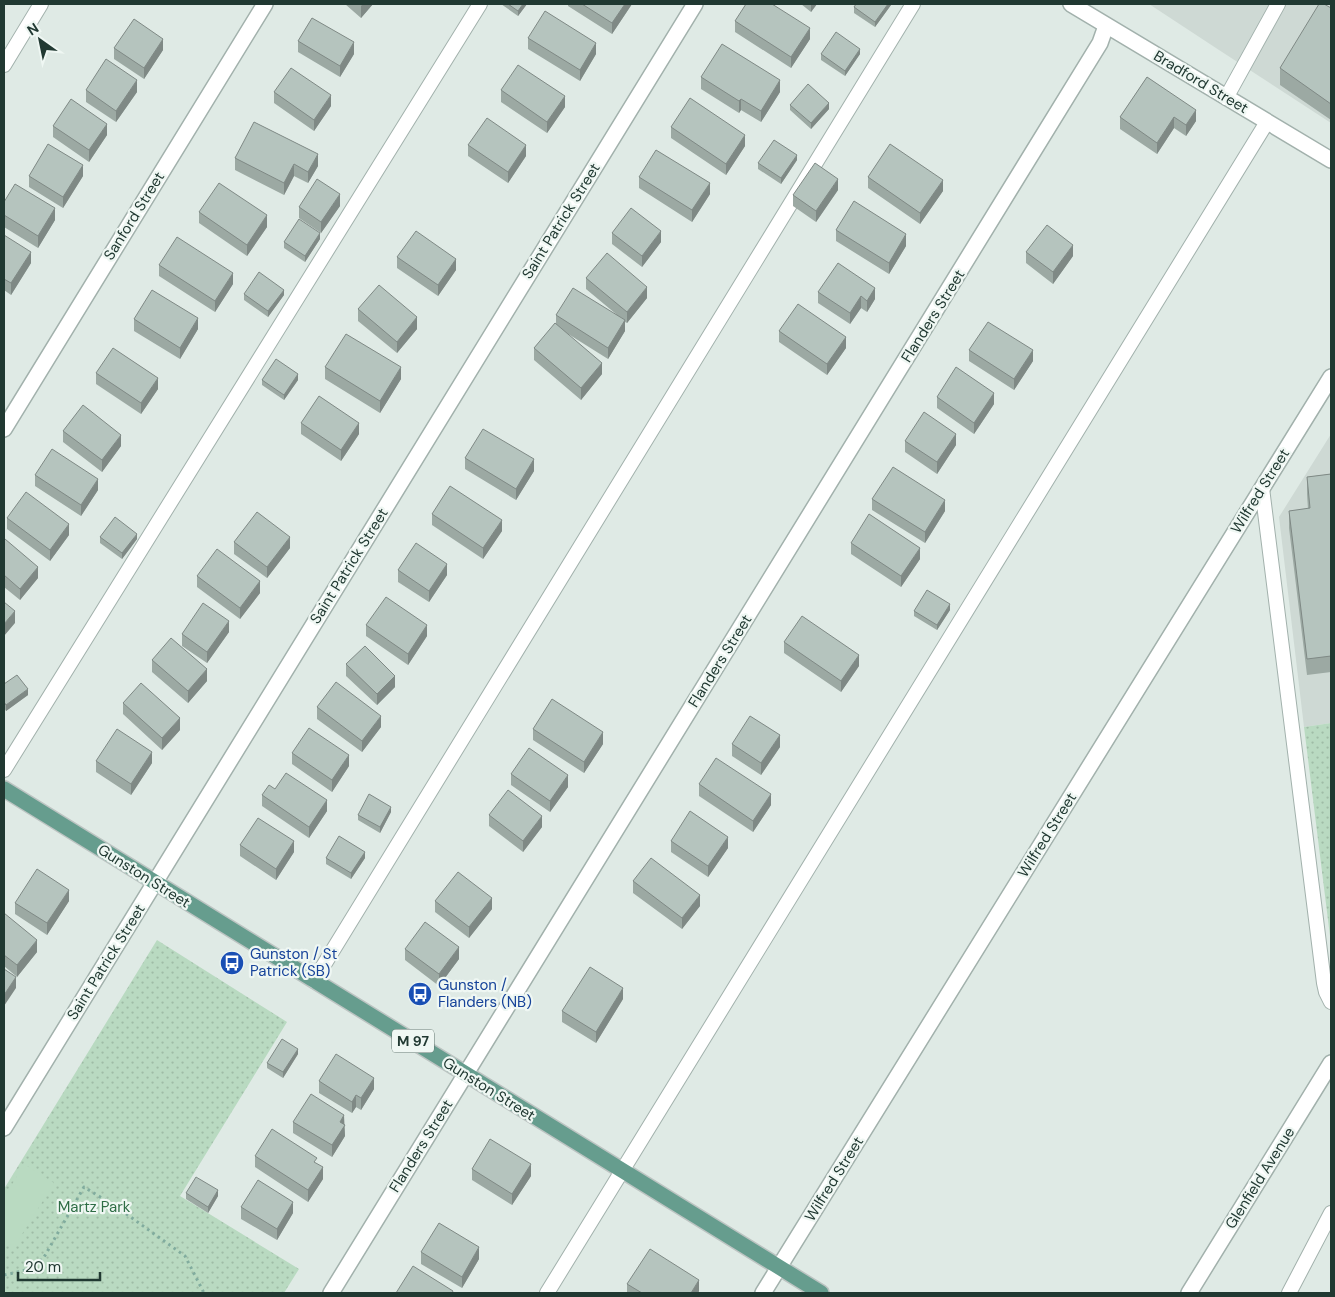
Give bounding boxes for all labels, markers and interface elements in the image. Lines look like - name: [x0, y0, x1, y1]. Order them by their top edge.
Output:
- north arrow: [15, 15, 65, 65]
- text: N: [24, 19, 42, 39]
- street label: Bradford Street: [1150, 46, 1252, 118]
- street label: Saint Patrick Street: [517, 159, 605, 283]
- street label: Sanford Street: [99, 168, 169, 264]
- street label: Flanders Street: [897, 266, 970, 366]
- street label: Wilfred Street: [1226, 445, 1294, 537]
- street label: Saint Patrick Street: [305, 504, 393, 628]
- street label: Flanders Street: [684, 611, 757, 711]
- street label: Wilfred Street: [1013, 789, 1081, 881]
- street label: Gunston Street: [94, 840, 194, 912]
- street label: Saint Patrick Street: [62, 900, 150, 1024]
- place label: Gunston / St Patrick (SB): [250, 944, 338, 981]
- bus stop icon: Gunston / St Patrick (SB): [219, 950, 245, 976]
- place label: Gunston / Flanders (NB): [438, 975, 532, 1012]
- bus stop icon: Gunston / Flanders (NB): [407, 981, 433, 1007]
- road number: M 97: [392, 1030, 434, 1052]
- street label: Gunston Street: [439, 1053, 539, 1125]
- street label: Flanders Street: [385, 1096, 458, 1196]
- street label: Glenfield Avenue: [1221, 1123, 1299, 1233]
- street label: Wilfred Street: [800, 1133, 868, 1225]
- park label: Martz Park: [58, 1197, 131, 1217]
- scale bar: [18, 1250, 100, 1282]
- text: 20 m: [25, 1257, 61, 1277]

